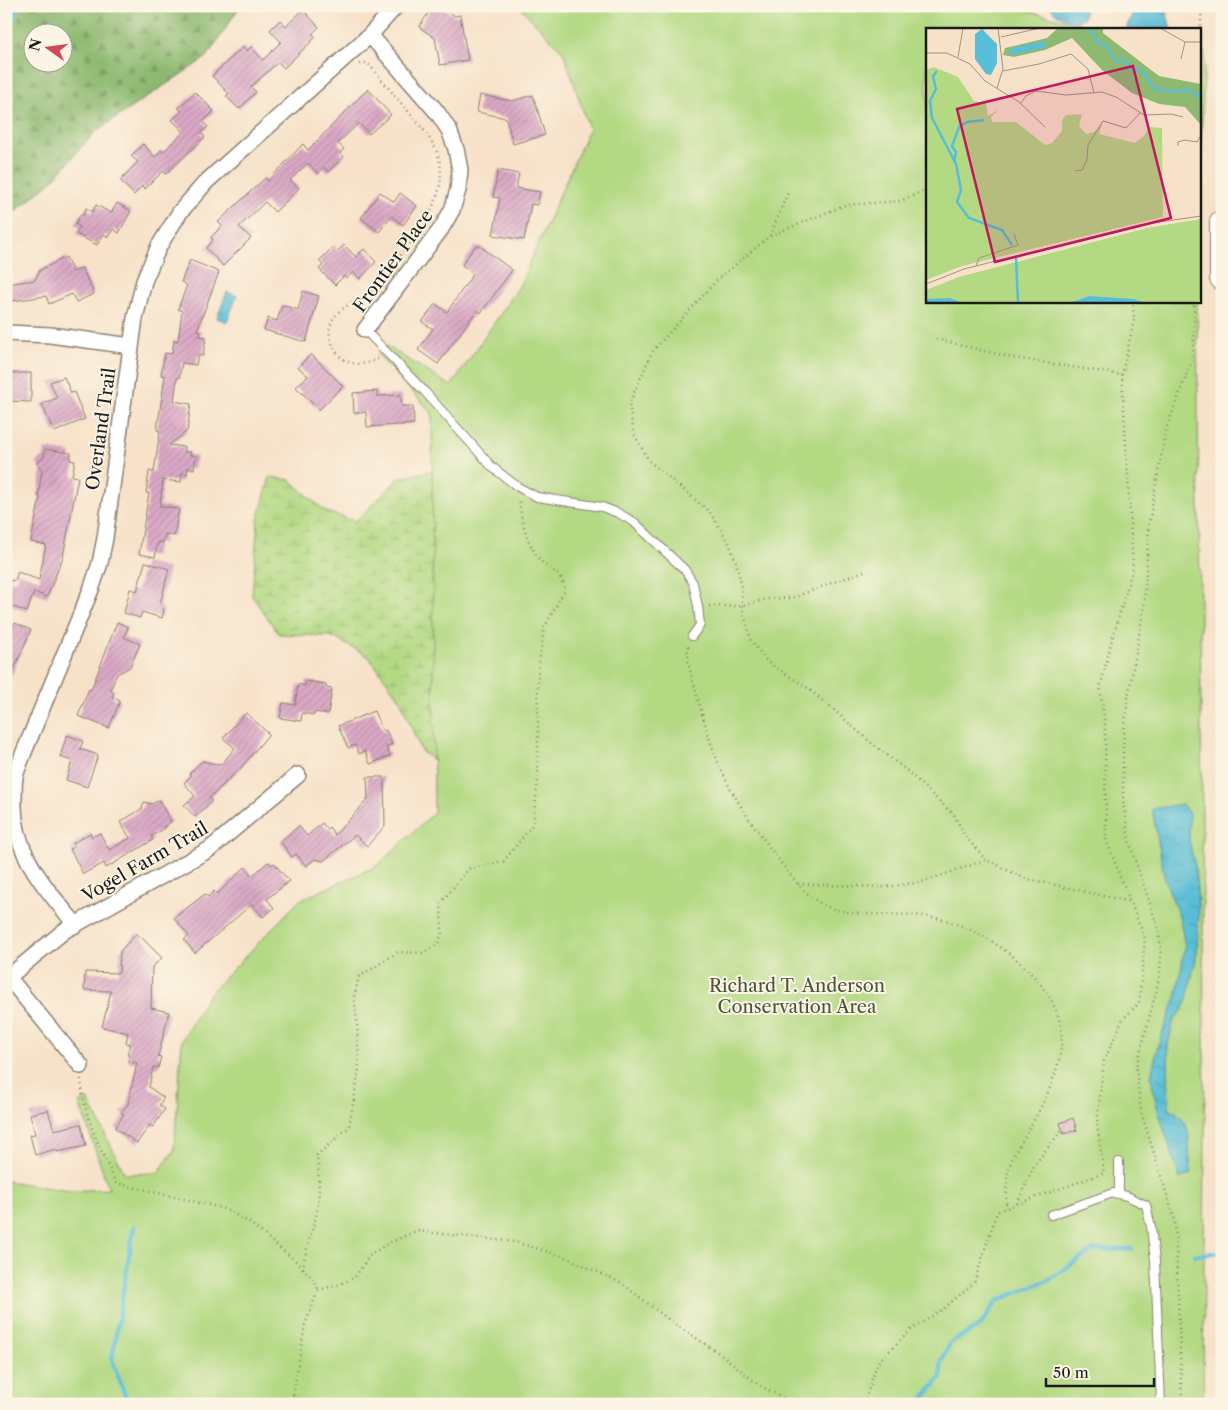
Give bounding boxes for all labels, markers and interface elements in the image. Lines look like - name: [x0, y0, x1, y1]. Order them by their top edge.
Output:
- north arrow: [22, 22, 72, 72]
- inset map: [926, 28, 1200, 302]
- text: N: [25, 37, 46, 53]
- street label: Frontier Place: [348, 205, 438, 317]
- street label: Overland Trail: [82, 366, 120, 492]
- street label: Vogel Farm Trail: [77, 817, 212, 907]
- park label: Richard T. Anderson Conservation Area: [709, 975, 885, 1018]
- scale bar: [1046, 1355, 1153, 1387]
- text: 50 m: [1053, 1363, 1089, 1382]

